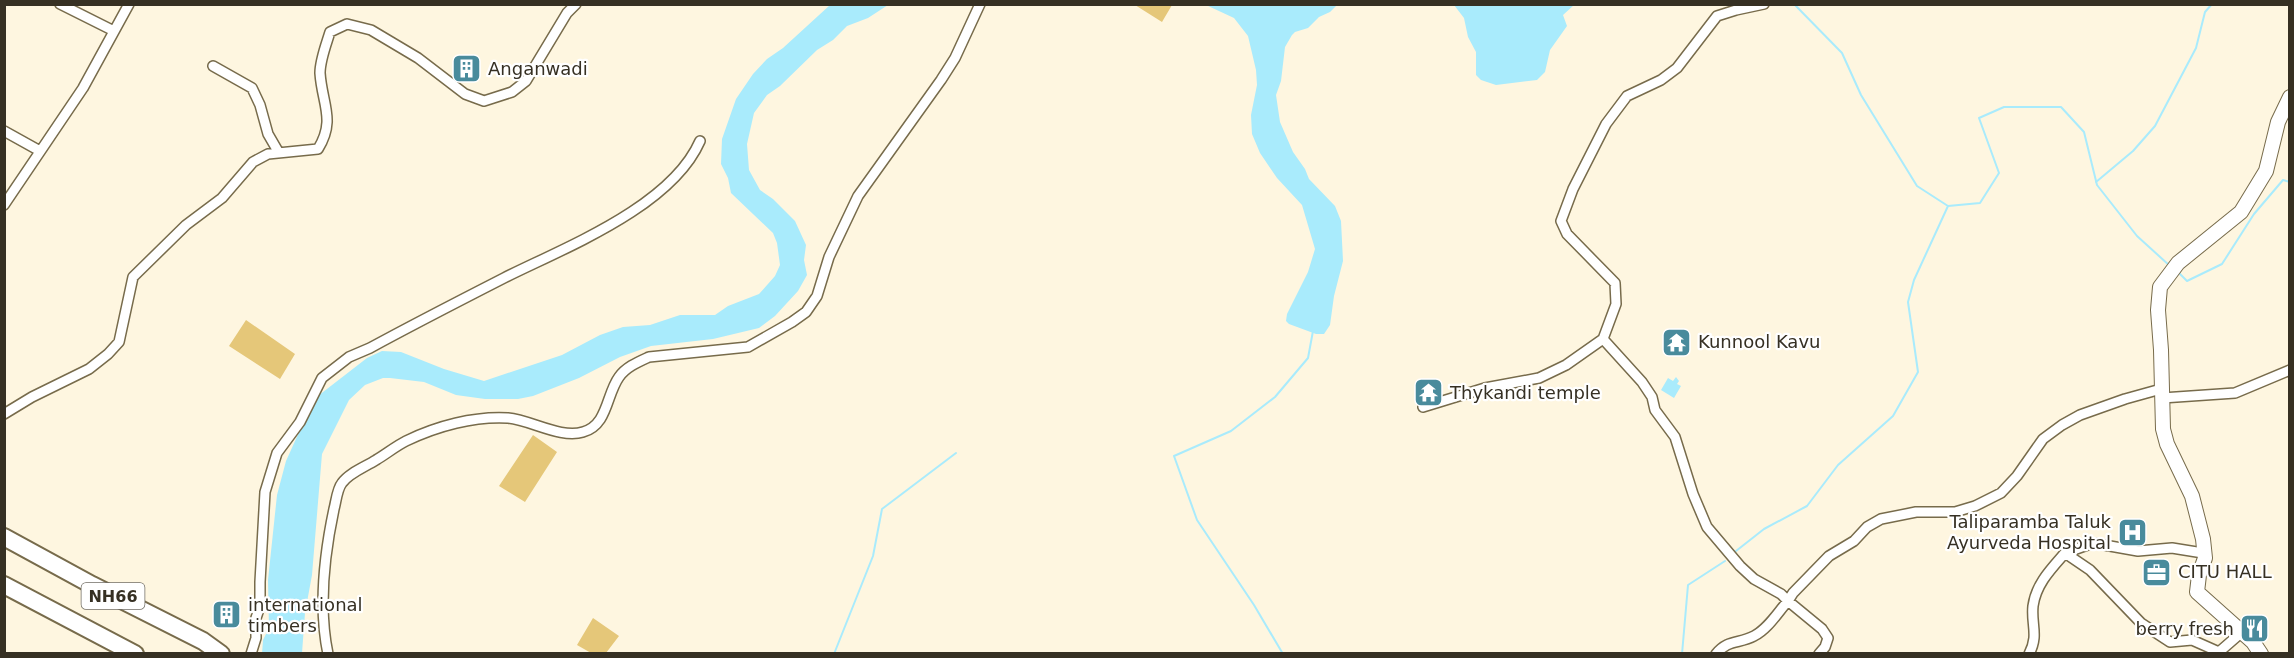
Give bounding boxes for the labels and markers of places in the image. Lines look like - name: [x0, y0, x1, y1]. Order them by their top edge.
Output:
- building icon: Anganwadi: [451, 53, 483, 85]
- place label: Anganwadi: [488, 58, 588, 79]
- temple icon: Kunnool Kavu: [1661, 326, 1693, 358]
- place label: Kunnool Kavu: [1698, 331, 1820, 352]
- temple icon: Thykandi temple: [1413, 377, 1445, 409]
- place label: Thykandi temple: [1449, 382, 1601, 403]
- place label: Taliparamba Taluk Ayurveda Hospital: [1947, 511, 2112, 553]
- hospital icon: Taliparamba Taluk Ayurveda Hospital: [2116, 516, 2148, 548]
- office icon: CITU HALL: [2141, 556, 2173, 588]
- place label: CITU HALL: [2178, 561, 2272, 582]
- place label: international timbers: [248, 594, 363, 636]
- building icon: international timbers: [211, 599, 243, 631]
- restaurant icon: berry fresh: [2239, 613, 2271, 645]
- place label: berry fresh: [2135, 618, 2234, 639]

